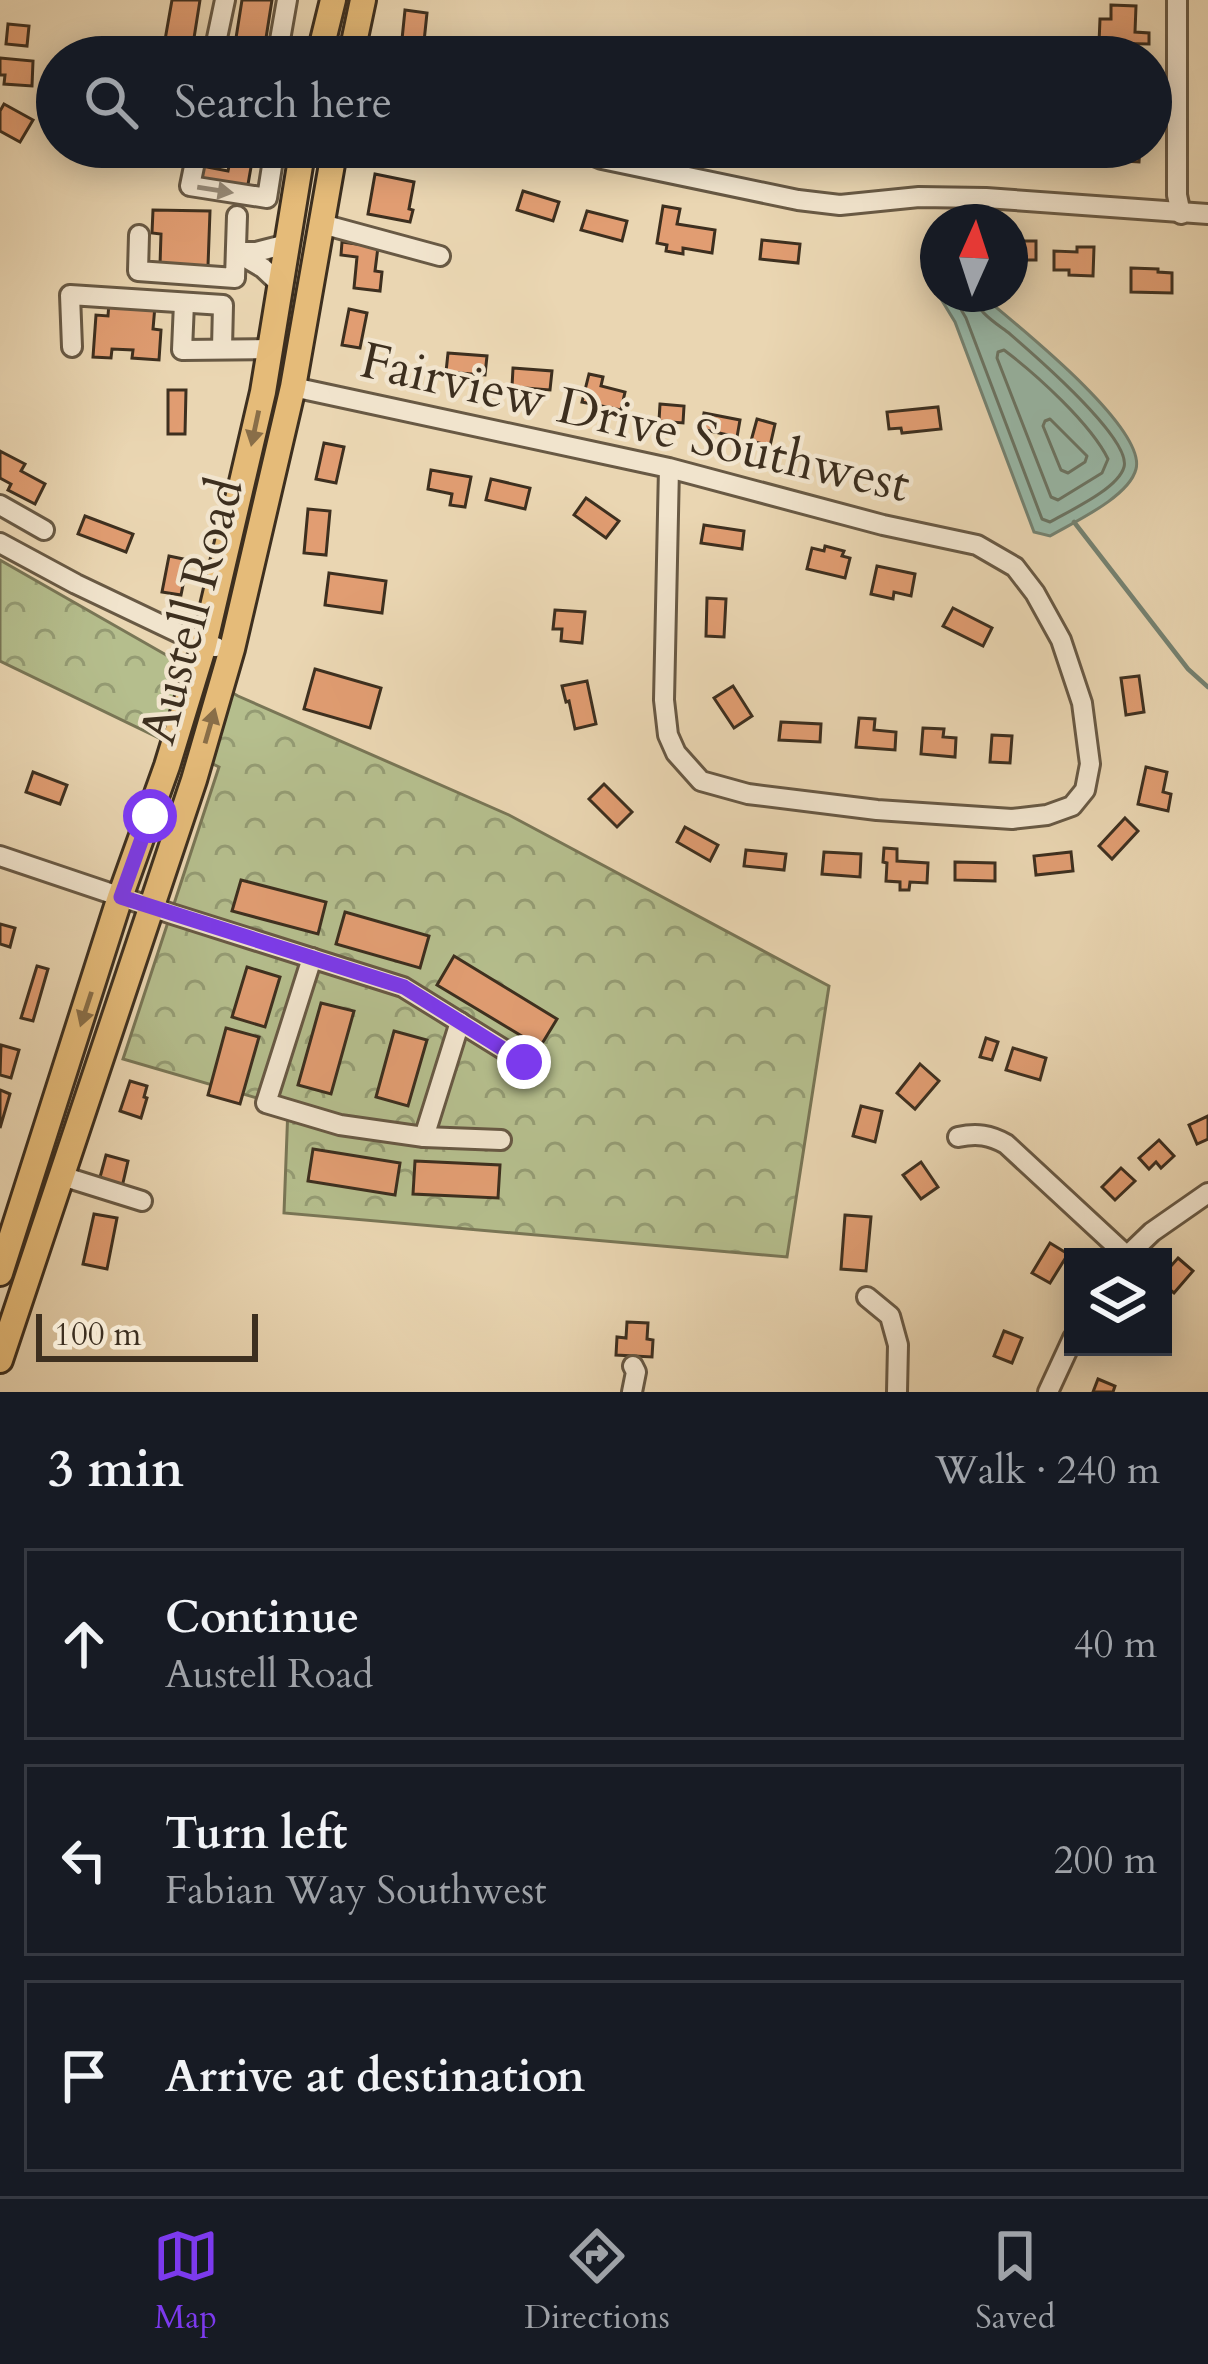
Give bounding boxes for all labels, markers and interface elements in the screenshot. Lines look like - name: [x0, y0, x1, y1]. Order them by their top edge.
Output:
- search box: [36, 36, 1172, 168]
- icon: search: [78, 69, 144, 135]
- text: Search here: [174, 72, 392, 133]
- one-way arrow: [197, 181, 235, 200]
- north arrow: [920, 204, 1028, 312]
- street label: Fairview Drive Southwest: [354, 326, 916, 520]
- one-way arrow: [244, 409, 263, 447]
- street label: Austell Road: [123, 470, 261, 752]
- one-way arrow: [202, 707, 220, 744]
- route start: [123, 789, 177, 843]
- one-way arrow: [76, 991, 95, 1028]
- route end: [497, 1035, 551, 1089]
- map controls: [1064, 1248, 1172, 1356]
- button: layers: [1064, 1248, 1172, 1356]
- scale bar: [36, 1308, 258, 1361]
- text: 100 m: [54, 1312, 141, 1357]
- text: 3 min: [48, 1435, 184, 1505]
- text: Walk · 240 m: [935, 1444, 1160, 1497]
- text: Continue: [165, 1587, 359, 1648]
- icon: ahead: [51, 1611, 117, 1677]
- text: 40 m: [1074, 1618, 1157, 1671]
- text: Austell Road: [165, 1648, 373, 1701]
- text: Turn left: [165, 1803, 347, 1864]
- icon: left: [51, 1827, 117, 1893]
- text: 200 m: [1054, 1834, 1157, 1887]
- text: Fabian Way Southwest: [165, 1864, 547, 1917]
- icon: arrive: [51, 2043, 117, 2109]
- text: Arrive at destination: [165, 2046, 585, 2107]
- tab: Map: [153, 2223, 219, 2340]
- tab: Directions: [524, 2223, 670, 2340]
- tab: Saved: [975, 2223, 1055, 2340]

